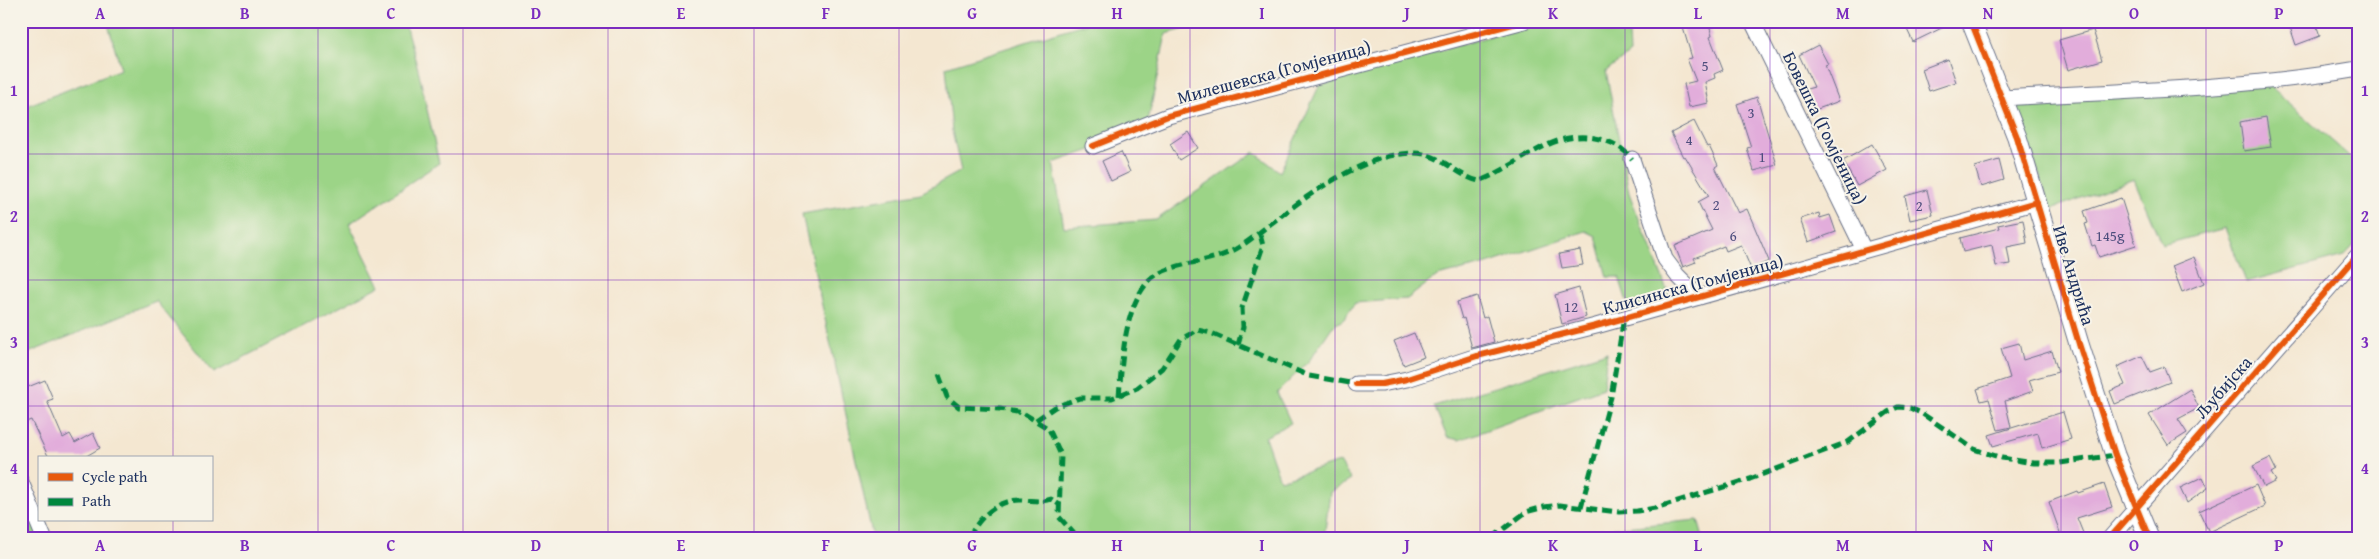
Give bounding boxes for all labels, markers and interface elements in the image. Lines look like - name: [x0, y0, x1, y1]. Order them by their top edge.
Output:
- text: A: [95, 1, 106, 25]
- text: B: [240, 1, 250, 25]
- text: C: [386, 1, 396, 25]
- text: D: [531, 1, 541, 25]
- text: E: [677, 1, 686, 25]
- text: F: [822, 1, 830, 25]
- text: G: [967, 1, 977, 25]
- text: H: [1111, 1, 1123, 25]
- text: I: [1259, 1, 1265, 25]
- text: J: [1401, 1, 1410, 25]
- text: K: [1548, 1, 1559, 25]
- text: L: [1694, 1, 1703, 25]
- text: M: [1836, 1, 1850, 25]
- text: N: [1983, 1, 1994, 25]
- text: O: [2129, 1, 2139, 25]
- text: P: [2274, 1, 2284, 25]
- street label: Милешевска (Гомјеница): [1174, 33, 1374, 111]
- street label: Бовешка (Гомјеница): [1776, 47, 1874, 209]
- house number: 5: [1701, 55, 1709, 76]
- text: 1: [10, 78, 18, 102]
- text: 1: [2361, 78, 2369, 102]
- house number: 3: [1747, 102, 1755, 123]
- house number: 4: [1685, 129, 1693, 150]
- house number: 1: [1758, 146, 1766, 167]
- house number: 2: [1712, 194, 1720, 215]
- house number: 2: [1915, 195, 1923, 216]
- text: 2: [10, 204, 18, 228]
- text: 2: [2361, 204, 2369, 228]
- street label: Иве Андрића: [2046, 222, 2102, 329]
- house number: 6: [1729, 225, 1737, 246]
- house number: 145g: [2095, 225, 2125, 246]
- street label: Клисинска (Гомјеница): [1600, 247, 1786, 321]
- house number: 12: [1564, 296, 1578, 317]
- text: 3: [10, 330, 18, 354]
- text: 3: [2361, 330, 2369, 354]
- street label: Љубијска: [2188, 349, 2258, 424]
- text: 4: [10, 456, 18, 480]
- legend: [38, 456, 212, 522]
- text: 4: [2361, 456, 2369, 480]
- text: Cycle path: [82, 466, 148, 487]
- text: Path: [82, 490, 111, 511]
- text: A: [95, 533, 106, 557]
- text: B: [240, 533, 250, 557]
- text: C: [386, 533, 396, 557]
- text: D: [531, 533, 541, 557]
- text: E: [677, 533, 686, 557]
- text: F: [822, 533, 830, 557]
- text: G: [967, 533, 977, 557]
- text: H: [1111, 533, 1123, 557]
- text: I: [1259, 533, 1265, 557]
- text: J: [1401, 533, 1410, 557]
- text: K: [1548, 533, 1559, 557]
- text: L: [1694, 533, 1703, 557]
- text: M: [1836, 533, 1850, 557]
- text: N: [1983, 533, 1994, 557]
- text: O: [2129, 533, 2139, 557]
- text: P: [2274, 533, 2284, 557]

